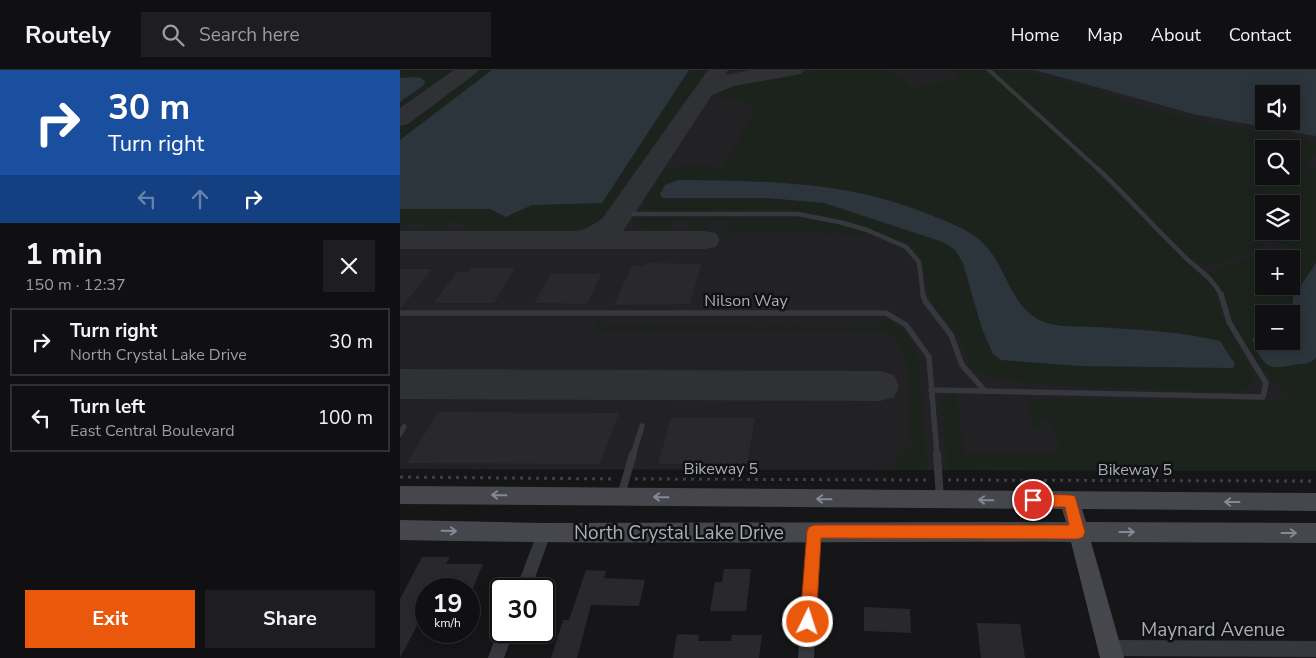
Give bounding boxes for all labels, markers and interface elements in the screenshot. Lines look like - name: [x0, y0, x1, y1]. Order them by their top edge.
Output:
- search box: [141, 12, 491, 57]
- text: Routely: [25, 19, 111, 51]
- icon: search: [159, 21, 187, 49]
- text: Search here: [199, 22, 300, 48]
- text: Home: [1011, 23, 1059, 47]
- text: Map: [1087, 23, 1123, 47]
- text: About: [1151, 23, 1201, 47]
- text: Contact: [1229, 23, 1291, 47]
- text: 30 m: [108, 84, 190, 131]
- map controls: [1255, 85, 1300, 350]
- button: sound: [1255, 85, 1300, 130]
- icon: right: [25, 90, 90, 155]
- text: Turn right: [108, 129, 204, 159]
- button: search: [1255, 140, 1300, 185]
- icon: left: [133, 185, 161, 213]
- icon: ahead: [186, 185, 214, 213]
- icon: right: [239, 185, 267, 213]
- button: layers: [1255, 195, 1300, 240]
- text: 1 min: [25, 234, 103, 275]
- button: close: [323, 240, 375, 292]
- button: +: [1255, 250, 1300, 295]
- text: 150 m · 12:37: [25, 274, 126, 296]
- street label: Nilson Way: [704, 290, 788, 312]
- button: −: [1255, 305, 1300, 350]
- text: Turn right: [70, 318, 157, 344]
- icon: right: [27, 328, 55, 356]
- text: 30 m: [329, 329, 373, 355]
- text: North Crystal Lake Drive: [70, 344, 247, 366]
- text: Turn left: [70, 394, 145, 420]
- icon: left: [27, 404, 55, 432]
- text: 100 m: [318, 405, 373, 431]
- text: East Central Boulevard: [70, 420, 235, 442]
- street label: Bikeway 5: [684, 458, 758, 480]
- street label: Bikeway 5: [1098, 459, 1172, 481]
- pin: [1012, 479, 1054, 521]
- icon: arrive: [1019, 486, 1047, 514]
- one-way arrow: [491, 491, 507, 500]
- one-way arrow: [653, 492, 670, 502]
- one-way arrow: [816, 494, 832, 503]
- one-way arrow: [978, 495, 994, 505]
- one-way arrow: [1225, 497, 1241, 507]
- street label: North Crystal Lake Drive: [574, 520, 784, 546]
- one-way arrow: [440, 526, 456, 536]
- one-way arrow: [1118, 527, 1135, 537]
- one-way arrow: [1281, 528, 1297, 538]
- speed limit sign: 30: [490, 578, 555, 643]
- text: 19: [432, 587, 463, 621]
- button: Exit: [25, 590, 195, 648]
- button: Share: [205, 590, 375, 648]
- position arrow: [781, 595, 833, 647]
- text: km/h: [434, 615, 461, 631]
- street label: Maynard Avenue: [1141, 617, 1285, 643]

